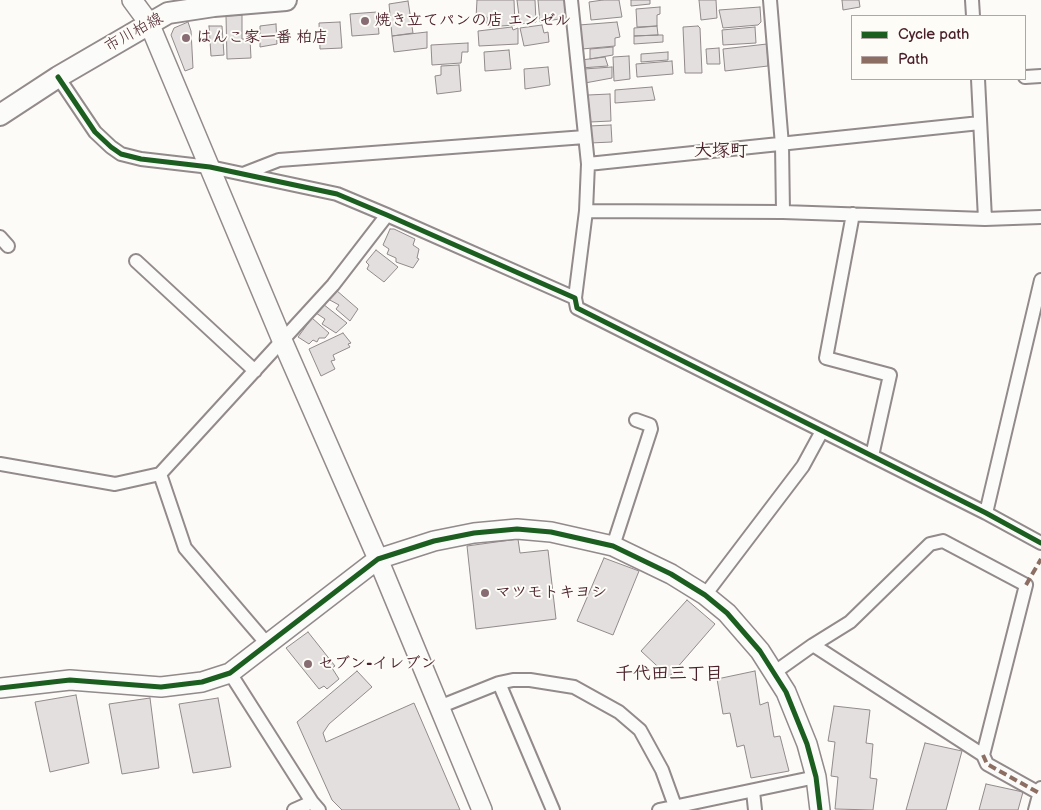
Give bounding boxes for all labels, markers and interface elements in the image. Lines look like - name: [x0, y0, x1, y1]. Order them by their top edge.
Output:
- street label: 市川柏線: [101, 9, 167, 57]
- place label: 焼き立てパンの店 エンゼル: [375, 11, 571, 31]
- marker: 焼き立てパンの店 エンゼル: [359, 15, 371, 27]
- legend: [851, 15, 1026, 80]
- text: Cycle path: [898, 25, 969, 44]
- place label: はんこ家一番 柏店: [196, 28, 328, 48]
- marker: はんこ家一番 柏店: [180, 32, 192, 44]
- text: Path: [898, 50, 928, 69]
- district label: 大塚町: [694, 140, 748, 162]
- place label: マツモトキヨシ: [495, 583, 607, 603]
- marker: マツモトキヨシ: [479, 587, 491, 599]
- place label: セブン-イレブン: [318, 654, 437, 674]
- marker: セブン-イレブン: [302, 658, 314, 670]
- district label: 千代田三丁目: [615, 663, 723, 685]

